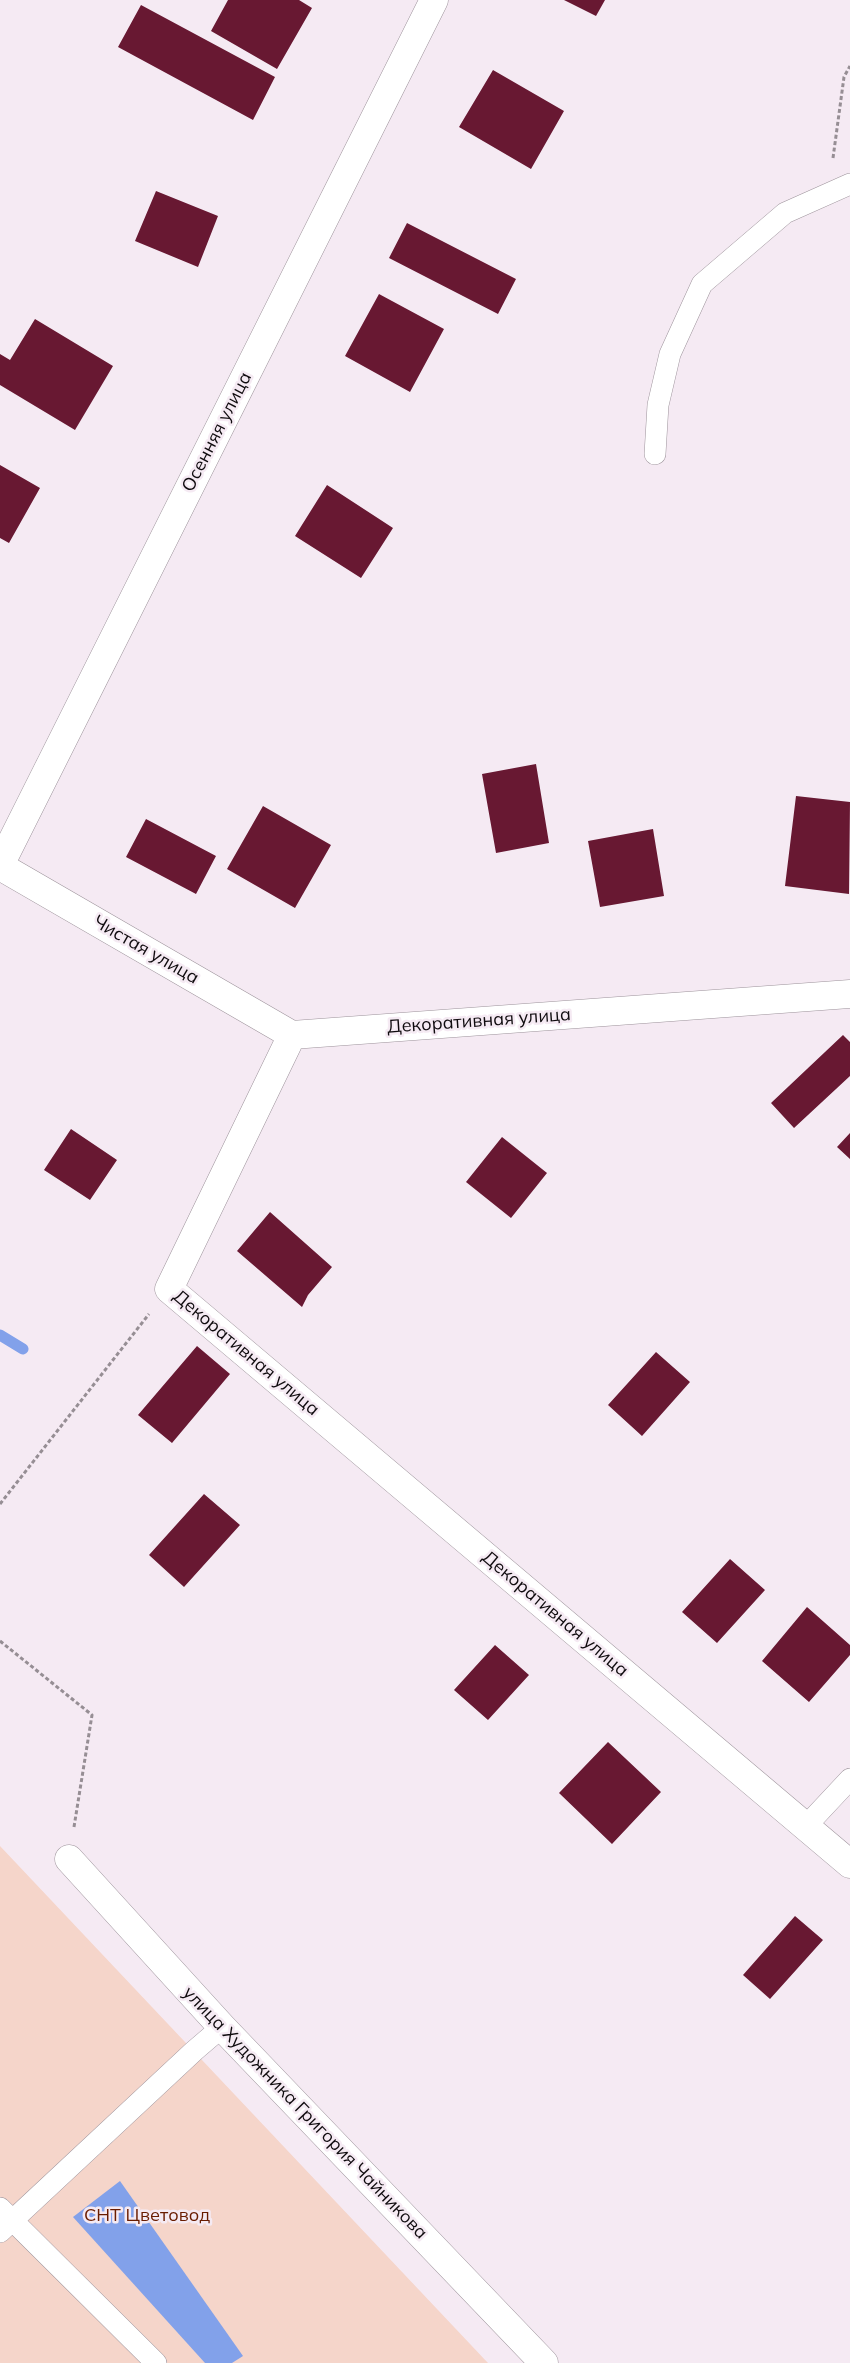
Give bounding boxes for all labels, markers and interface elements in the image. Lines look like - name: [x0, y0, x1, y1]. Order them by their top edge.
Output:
- street label: Осенняя улица: [178, 369, 256, 495]
- street label: Чистая улица: [89, 911, 203, 989]
- street label: Декоративная улица: [386, 1004, 572, 1038]
- street label: Декоративная улица: [168, 1286, 324, 1420]
- street label: Декоративная улица: [477, 1547, 633, 1681]
- street label: улица Художника Григория Чайникова: [178, 1982, 432, 2244]
- park label: СНТ Цветовод: [84, 2205, 210, 2227]

